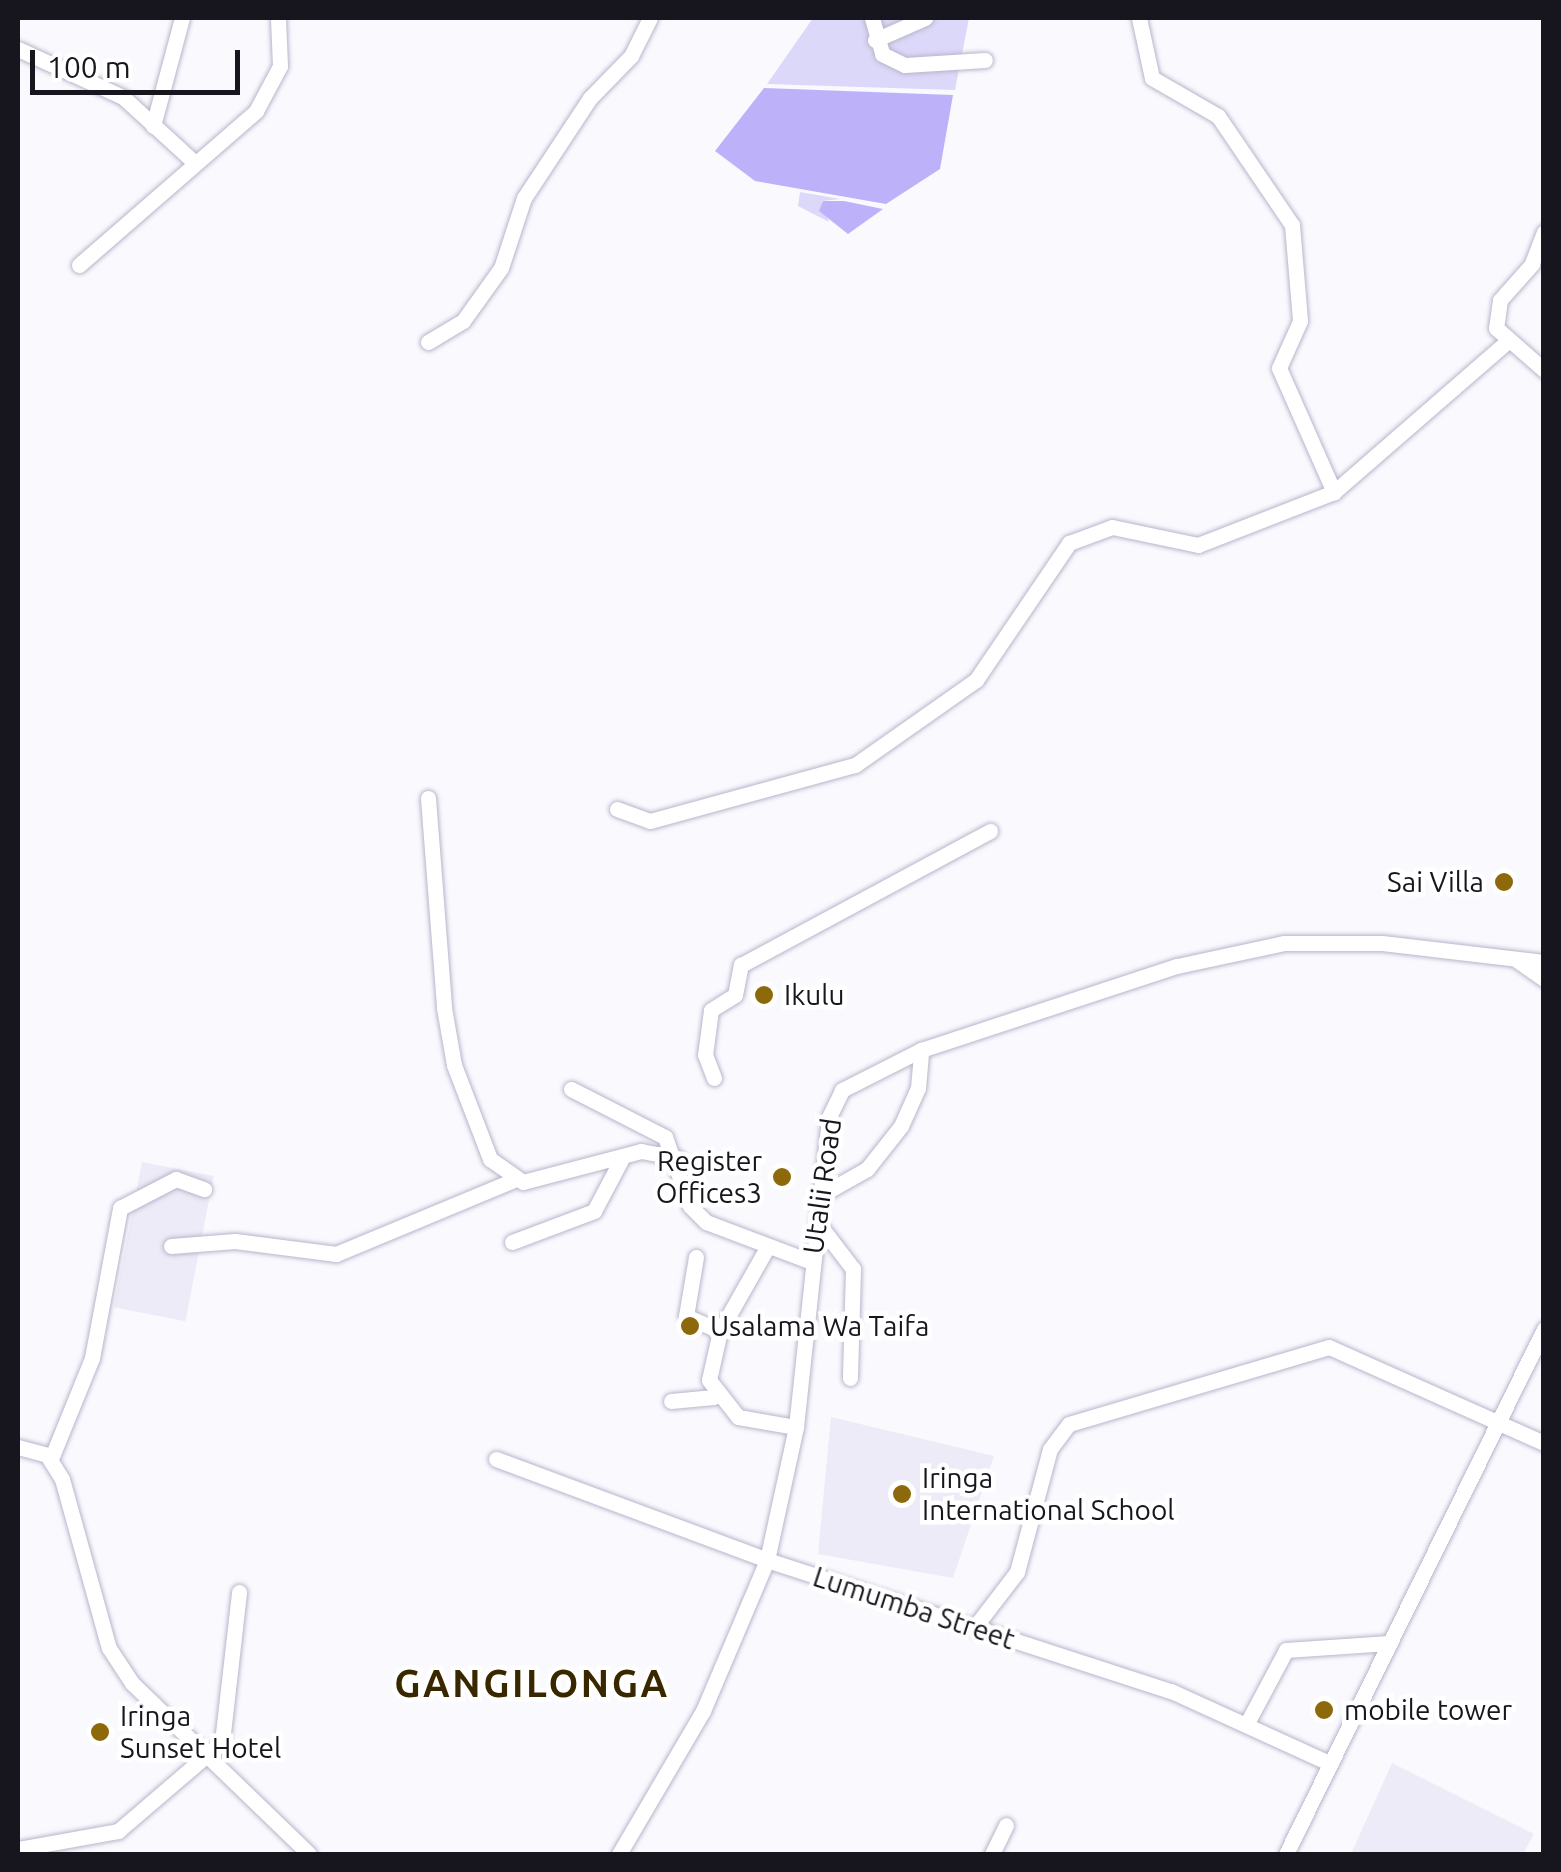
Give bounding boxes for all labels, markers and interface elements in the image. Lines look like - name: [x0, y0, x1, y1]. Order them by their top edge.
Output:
- scale bar: [35, 30, 245, 92]
- text: 100 m: [47, 50, 131, 84]
- place label: Sai Villa: [1387, 865, 1484, 899]
- marker: Sai Villa: [1493, 871, 1515, 893]
- place label: Ikulu: [784, 978, 845, 1012]
- marker: Ikulu: [753, 984, 775, 1006]
- street label: Utalii Road: [796, 1116, 848, 1256]
- place label: Register Offices3: [656, 1144, 762, 1210]
- marker: Register Offices3: [771, 1166, 793, 1188]
- place label: Usalama Wa Taifa: [710, 1309, 929, 1343]
- marker: Usalama Wa Taifa: [679, 1315, 701, 1337]
- place label: Iringa International School: [922, 1461, 1175, 1527]
- marker: Iringa International School: [891, 1483, 913, 1505]
- street label: Lumumba Street: [809, 1560, 1019, 1656]
- district label: GANGILONGA: [394, 1661, 670, 1707]
- place label: mobile tower: [1344, 1693, 1512, 1727]
- place label: Iringa Sunset Hotel: [120, 1699, 281, 1765]
- marker: mobile tower: [1313, 1699, 1335, 1721]
- marker: Iringa Sunset Hotel: [89, 1721, 111, 1743]

